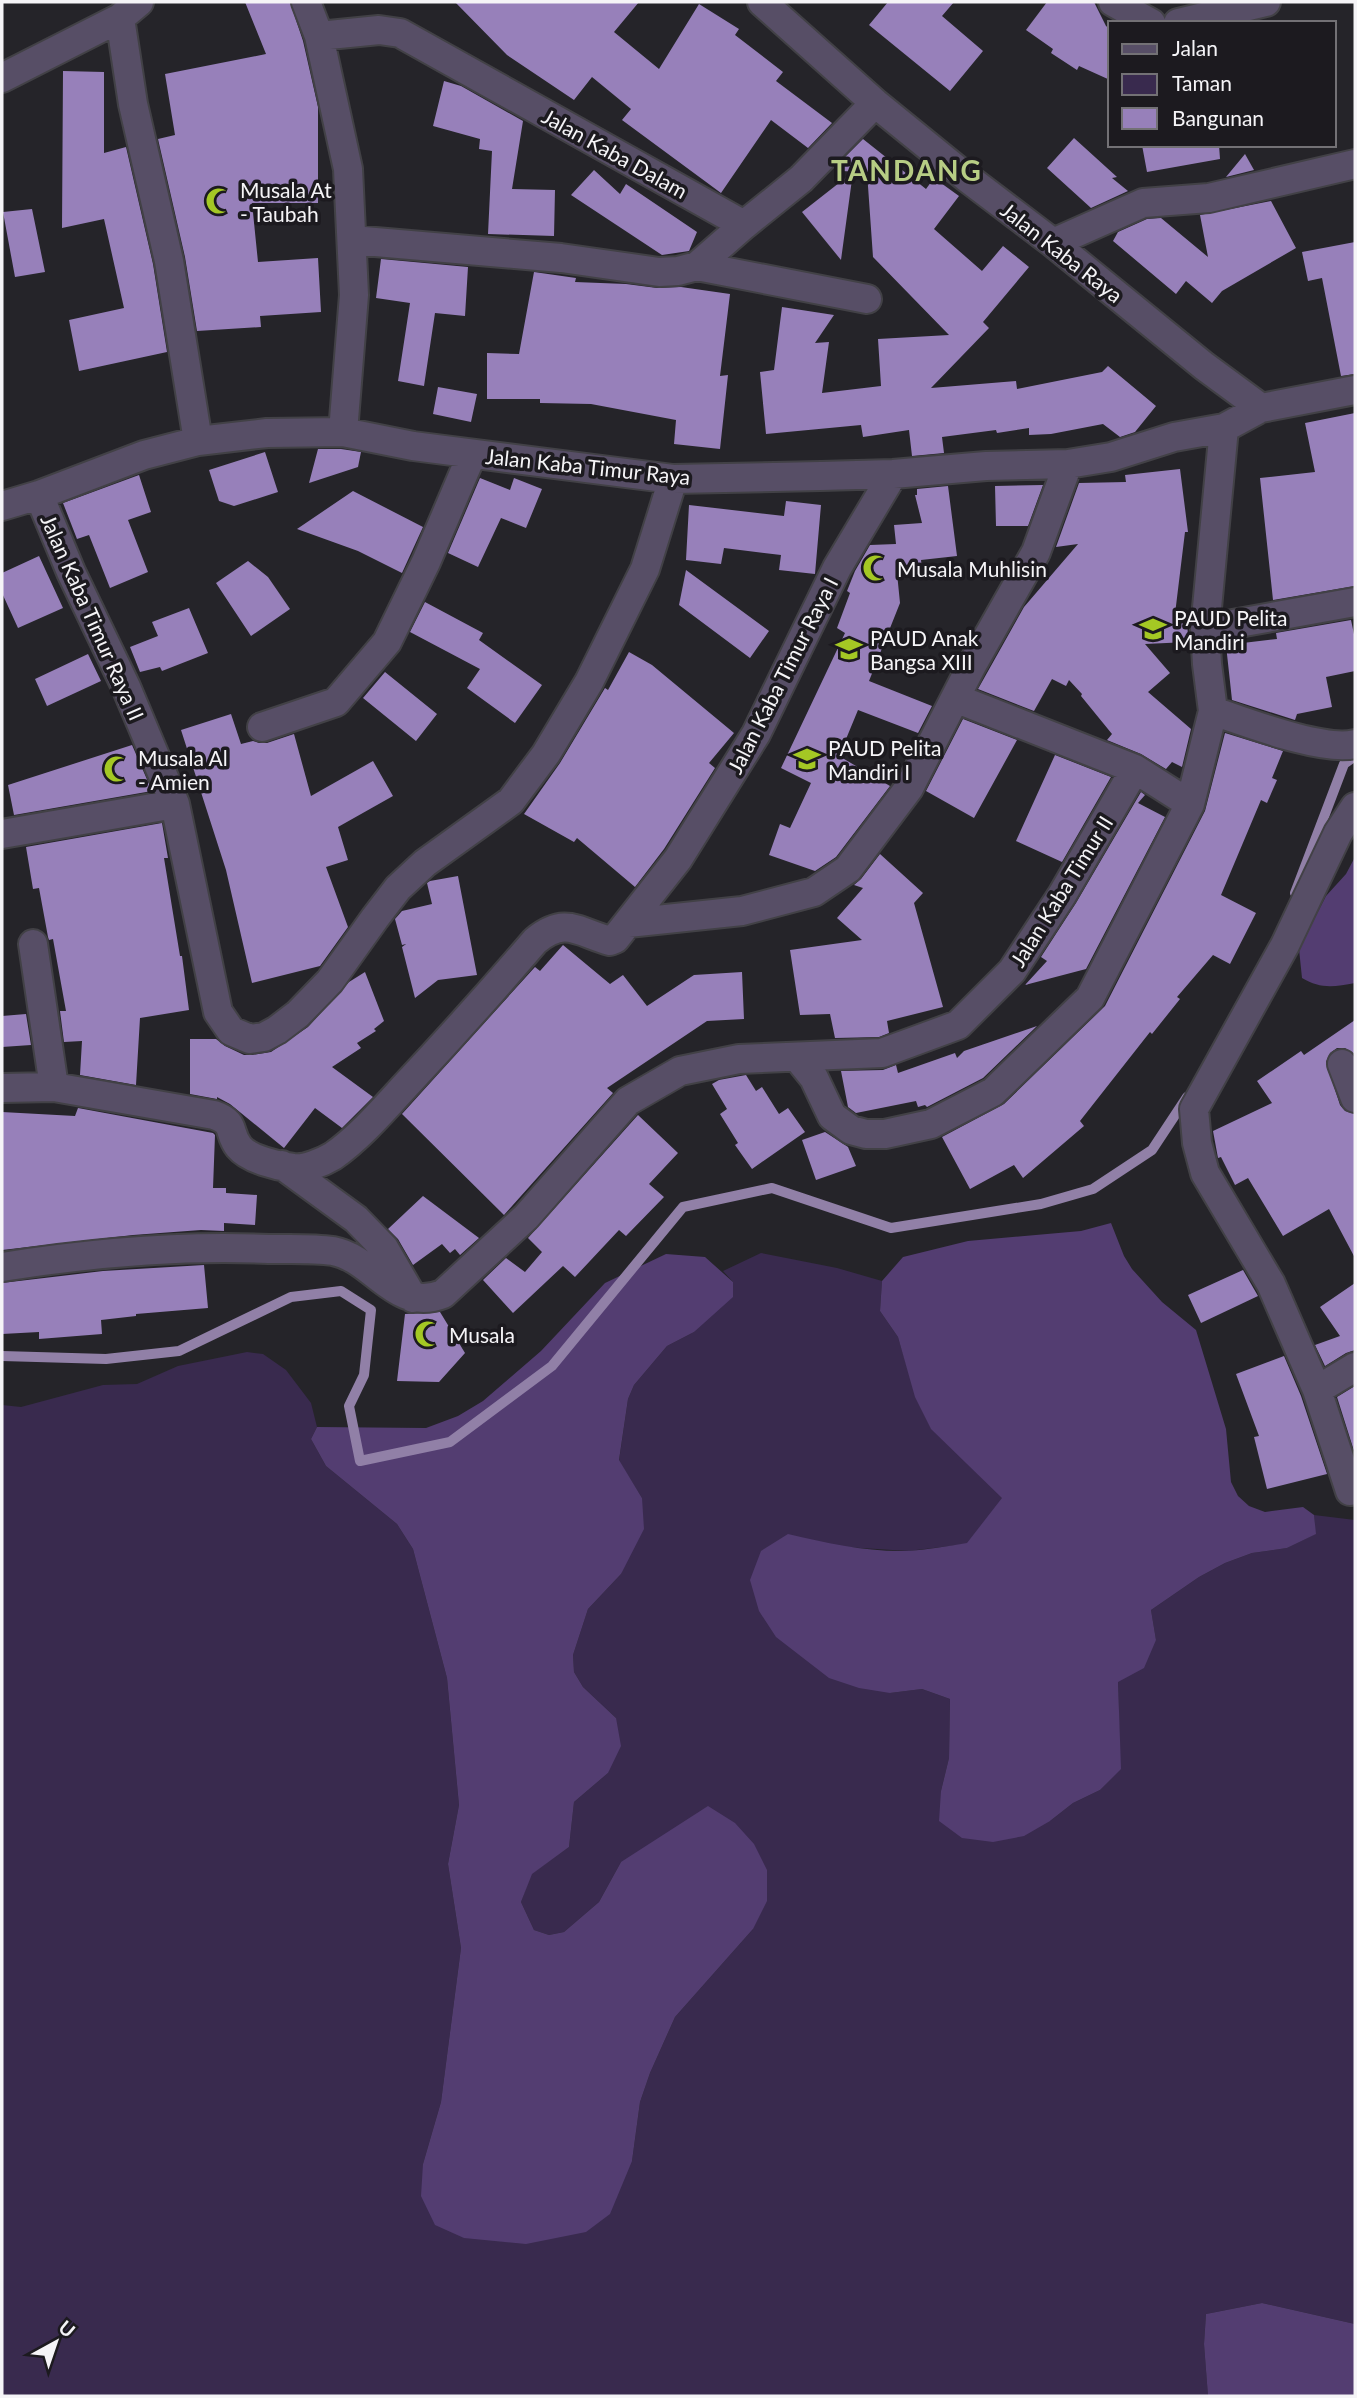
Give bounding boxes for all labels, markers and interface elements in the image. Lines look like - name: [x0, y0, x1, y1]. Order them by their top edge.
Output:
- legend: [1108, 21, 1336, 147]
- text: Jalan: [1172, 35, 1218, 60]
- text: Taman: [1172, 70, 1232, 95]
- street label: Jalan Kaba Dalam: [538, 103, 692, 203]
- text: Bangunan: [1172, 105, 1264, 130]
- district label: TANDANG: [831, 153, 983, 187]
- place label: Musala At - Taubah: [240, 177, 332, 226]
- mosque icon: Musala At - Taubah: [204, 186, 234, 216]
- street label: Jalan Kaba Raya: [996, 197, 1128, 307]
- street label: Jalan Kaba Timur Raya: [484, 443, 692, 489]
- street label: Jalan Kaba Timur Raya II: [36, 510, 150, 724]
- mosque icon: Musala Muhlisin: [861, 553, 891, 583]
- place label: Musala Muhlisin: [897, 556, 1047, 581]
- street label: Jalan Kaba Timur Raya I: [722, 573, 842, 777]
- place label: PAUD Pelita Mandiri: [1174, 605, 1287, 654]
- school or university icon: PAUD Pelita Mandiri: [1138, 614, 1168, 644]
- place label: PAUD Anak Bangsa XIII: [870, 625, 979, 674]
- school or university icon: PAUD Anak Bangsa XIII: [834, 634, 864, 664]
- place label: PAUD Pelita Mandiri I: [828, 735, 941, 784]
- school or university icon: PAUD Pelita Mandiri I: [792, 744, 822, 774]
- place label: Musala Al - Amien: [138, 745, 228, 794]
- mosque icon: Musala Al - Amien: [102, 754, 132, 784]
- street label: Jalan Kaba Timur II: [1004, 811, 1118, 971]
- mosque icon: Musala: [413, 1319, 443, 1349]
- place label: Musala: [449, 1322, 515, 1347]
- north arrow: [21, 2307, 91, 2377]
- text: U: [54, 2315, 80, 2342]

